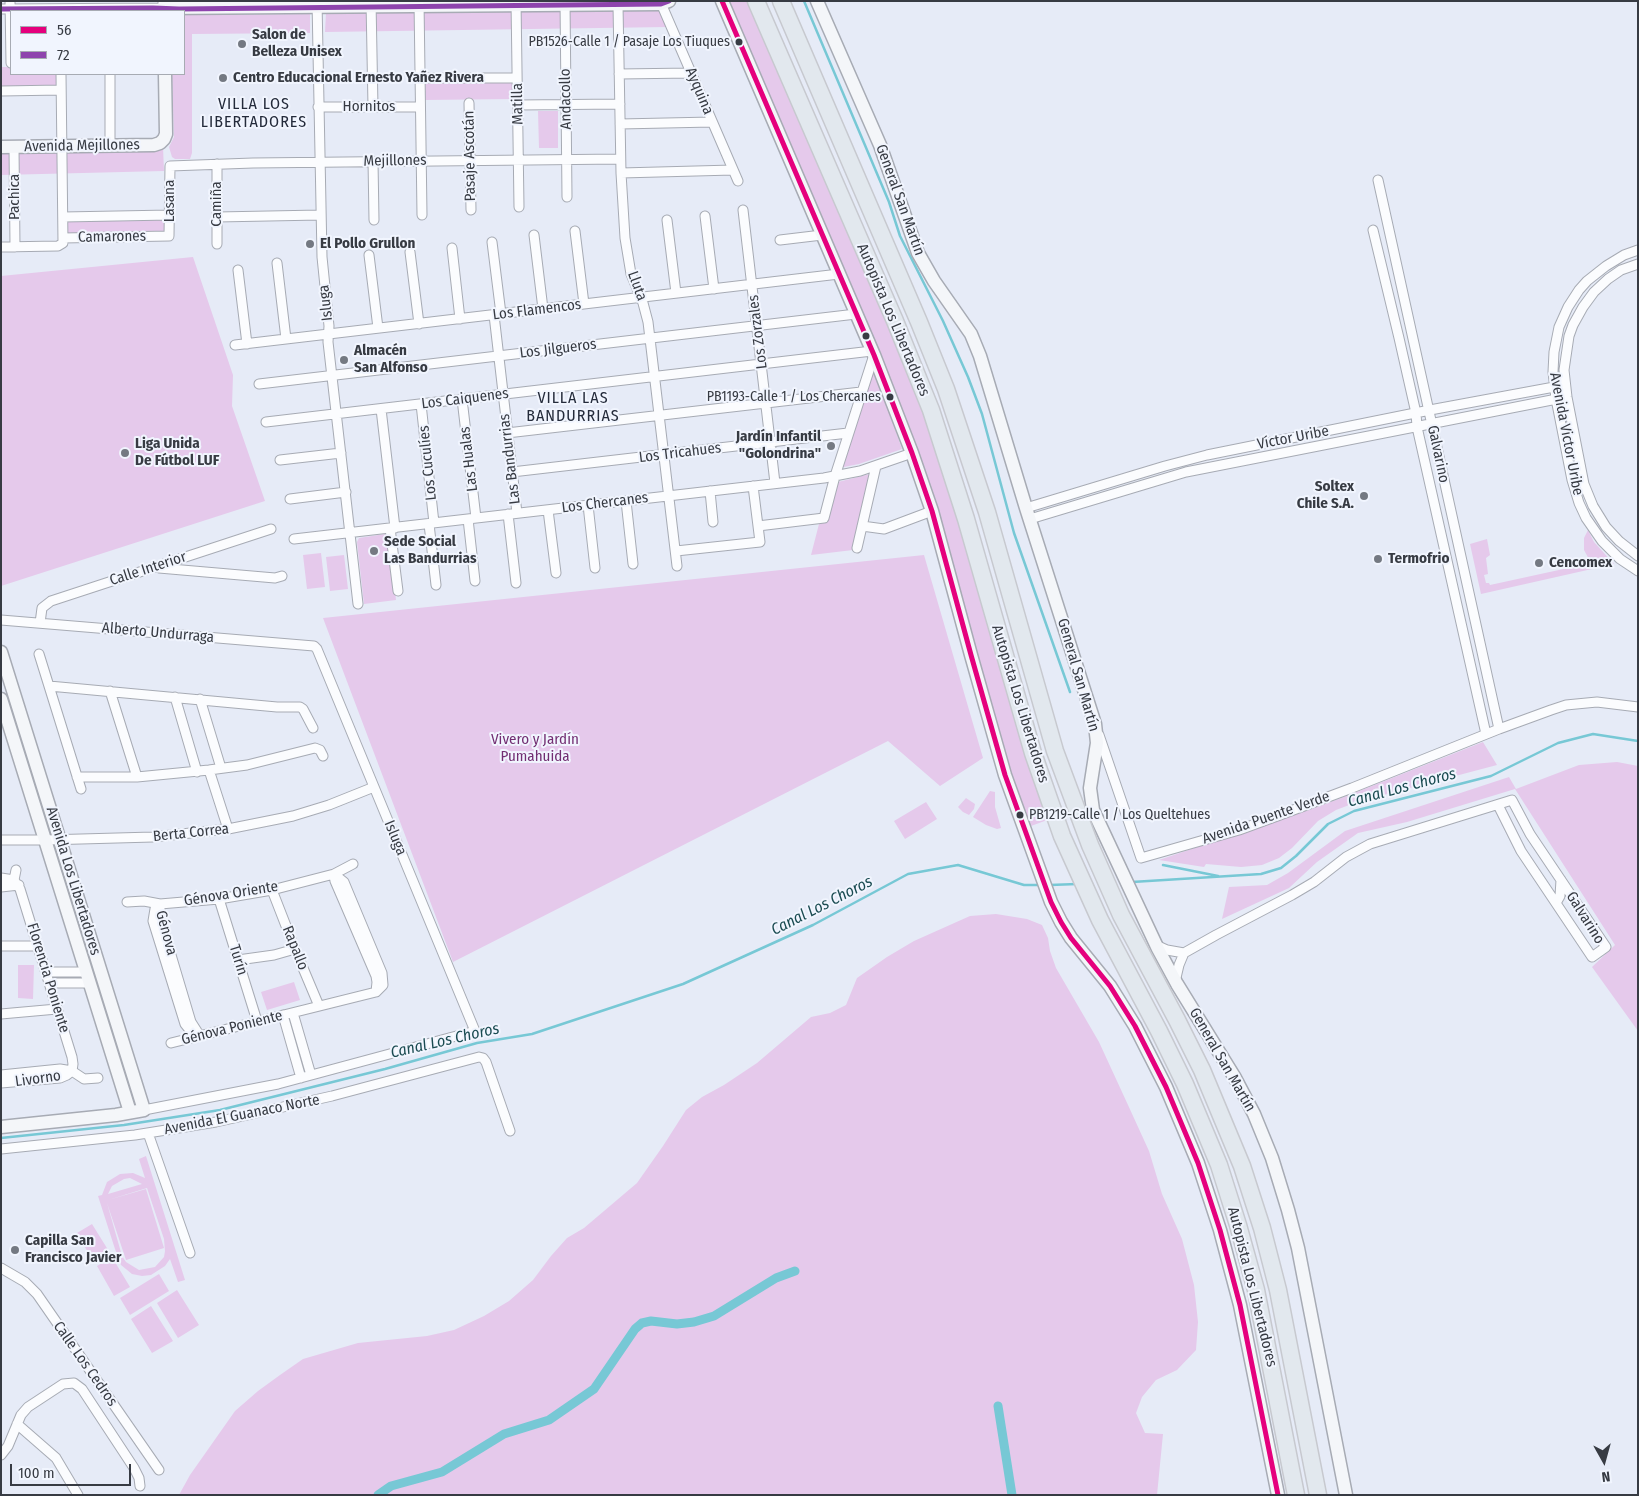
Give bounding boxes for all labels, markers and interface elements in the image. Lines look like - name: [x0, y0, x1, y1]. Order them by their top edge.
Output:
- legend: [10, 10, 185, 75]
- text: 56: [57, 21, 71, 39]
- place label: Salon de Belleza Unisex: [252, 26, 342, 61]
- place label: PB1526-Calle 1 / Pasaje Los Tiuques: [528, 34, 730, 50]
- marker: PB1526-Calle 1 / Pasaje Los Tiuques: [734, 37, 744, 47]
- marker: Salon de Belleza Unisex: [236, 38, 248, 50]
- text: 72: [57, 46, 70, 64]
- street label: Ayquina: [681, 65, 717, 117]
- street label: Andacollo: [556, 68, 576, 130]
- place label: Centro Educacional Ernesto Yañez Rivera: [233, 69, 484, 87]
- marker: Centro Educacional Ernesto Yañez Rivera: [217, 72, 229, 84]
- street label: Matilla: [509, 83, 527, 125]
- district label: VILLA LOS LIBERTADORES: [199, 95, 309, 133]
- street label: Hornitos: [343, 98, 395, 116]
- street label: Pasaje Ascotán: [460, 110, 480, 202]
- street label: Avenida Mejillones: [24, 136, 140, 156]
- street label: General San Martín: [872, 142, 928, 258]
- street label: Mejillones: [363, 151, 427, 171]
- street label: Pachica: [6, 174, 24, 220]
- street label: Lasana: [161, 180, 179, 222]
- street label: Camiña: [208, 181, 226, 227]
- street label: Camarones: [78, 227, 146, 247]
- place label: El Pollo Grullon: [320, 235, 415, 253]
- marker: El Pollo Grullon: [304, 238, 316, 250]
- street label: Autopista Los Libertadores: [853, 241, 933, 399]
- street label: Lluta: [623, 269, 651, 303]
- street label: Isluga: [315, 284, 337, 322]
- street label: Los Zorzales: [745, 294, 771, 370]
- street label: Los Flamencos: [492, 296, 582, 324]
- unlabelled marker: [861, 331, 871, 341]
- street label: Los Jilgueros: [519, 335, 597, 363]
- place label: Almacén San Alfonso: [354, 342, 428, 377]
- marker: Almacén San Alfonso: [338, 354, 350, 366]
- street label: Avenida Victor Uribe: [1545, 371, 1587, 497]
- street label: Los Caiquenes: [420, 385, 510, 413]
- district label: VILLA LAS BANDURRIAS: [525, 389, 621, 427]
- place label: PB1193-Calle 1 / Los Chercanes: [707, 389, 881, 405]
- marker: PB1193-Calle 1 / Los Chercanes: [885, 392, 895, 402]
- street label: Las Bandurrias: [496, 413, 524, 505]
- street label: Víctor Uribe: [1256, 422, 1330, 454]
- street label: Galvarino: [1423, 424, 1453, 484]
- street label: Los Cuculíes: [415, 425, 441, 501]
- street label: Las Hualas: [456, 425, 482, 493]
- place label: Jardín Infantil "Golondrina": [736, 428, 821, 463]
- place label: Liga Unida De Fútbol LUF: [135, 435, 219, 470]
- street label: Los Tricahues: [638, 439, 722, 467]
- marker: Jardín Infantil "Golondrina": [825, 440, 837, 452]
- marker: Liga Unida De Fútbol LUF: [119, 447, 131, 459]
- place label: Soltex Chile S.A.: [1297, 478, 1354, 513]
- street label: Los Chercanes: [561, 489, 649, 517]
- marker: Soltex Chile S.A.: [1358, 490, 1370, 502]
- place label: Sede Social Las Bandurrias: [384, 533, 476, 568]
- marker: Sede Social Las Bandurrias: [368, 545, 380, 557]
- street label: Calle Interior: [107, 548, 189, 590]
- place label: Termofrio: [1388, 550, 1449, 568]
- marker: Termofrio: [1372, 553, 1384, 565]
- place label: Cencomex: [1549, 554, 1612, 572]
- marker: Cencomex: [1533, 557, 1545, 569]
- street label: General San Martín: [1053, 616, 1103, 734]
- street label: Alberto Undurraga: [101, 619, 215, 647]
- street label: Autopista Los Libertadores: [987, 623, 1053, 785]
- park label: Vivero y Jardín Pumahuida: [491, 731, 579, 766]
- water label: Canal Los Choros: [1346, 764, 1458, 812]
- street label: Avenida Puente Verde: [1200, 788, 1332, 848]
- street label: Avenida Los Libertadores: [42, 805, 104, 957]
- place label: PB1219-Calle 1 / Los Queltehues: [1029, 807, 1210, 823]
- marker: PB1219-Calle 1 / Los Queltehues: [1015, 810, 1025, 820]
- street label: Isluga: [380, 818, 410, 858]
- street label: Berta Correa: [152, 820, 230, 846]
- water label: Canal Los Choros: [768, 872, 876, 940]
- street label: Génova Oriente: [183, 878, 279, 910]
- street label: Galvarino: [1562, 889, 1608, 947]
- street label: Génova: [151, 909, 181, 957]
- street label: Florencia Poniente: [23, 921, 73, 1035]
- street label: Rapallo: [278, 923, 312, 973]
- street label: Turín: [225, 942, 251, 978]
- street label: General San Martín: [1185, 1005, 1259, 1115]
- street label: Génova Poniente: [180, 1007, 284, 1049]
- water label: Canal Los Choros: [389, 1019, 501, 1063]
- street label: Livorno: [14, 1067, 62, 1091]
- street label: Avenida El Guanaco Norte: [163, 1091, 321, 1139]
- street label: Autopista Los Libertadores: [1223, 1205, 1281, 1369]
- place label: Capilla San Francisco Javier: [25, 1232, 121, 1267]
- marker: Capilla San Francisco Javier: [9, 1244, 21, 1256]
- street label: Calle Los Cedros: [49, 1318, 121, 1410]
- north arrow: [1579, 1436, 1629, 1486]
- scale bar: [12, 1454, 134, 1486]
- text: 100 m: [18, 1464, 55, 1482]
- text: N: [1601, 1467, 1611, 1485]

